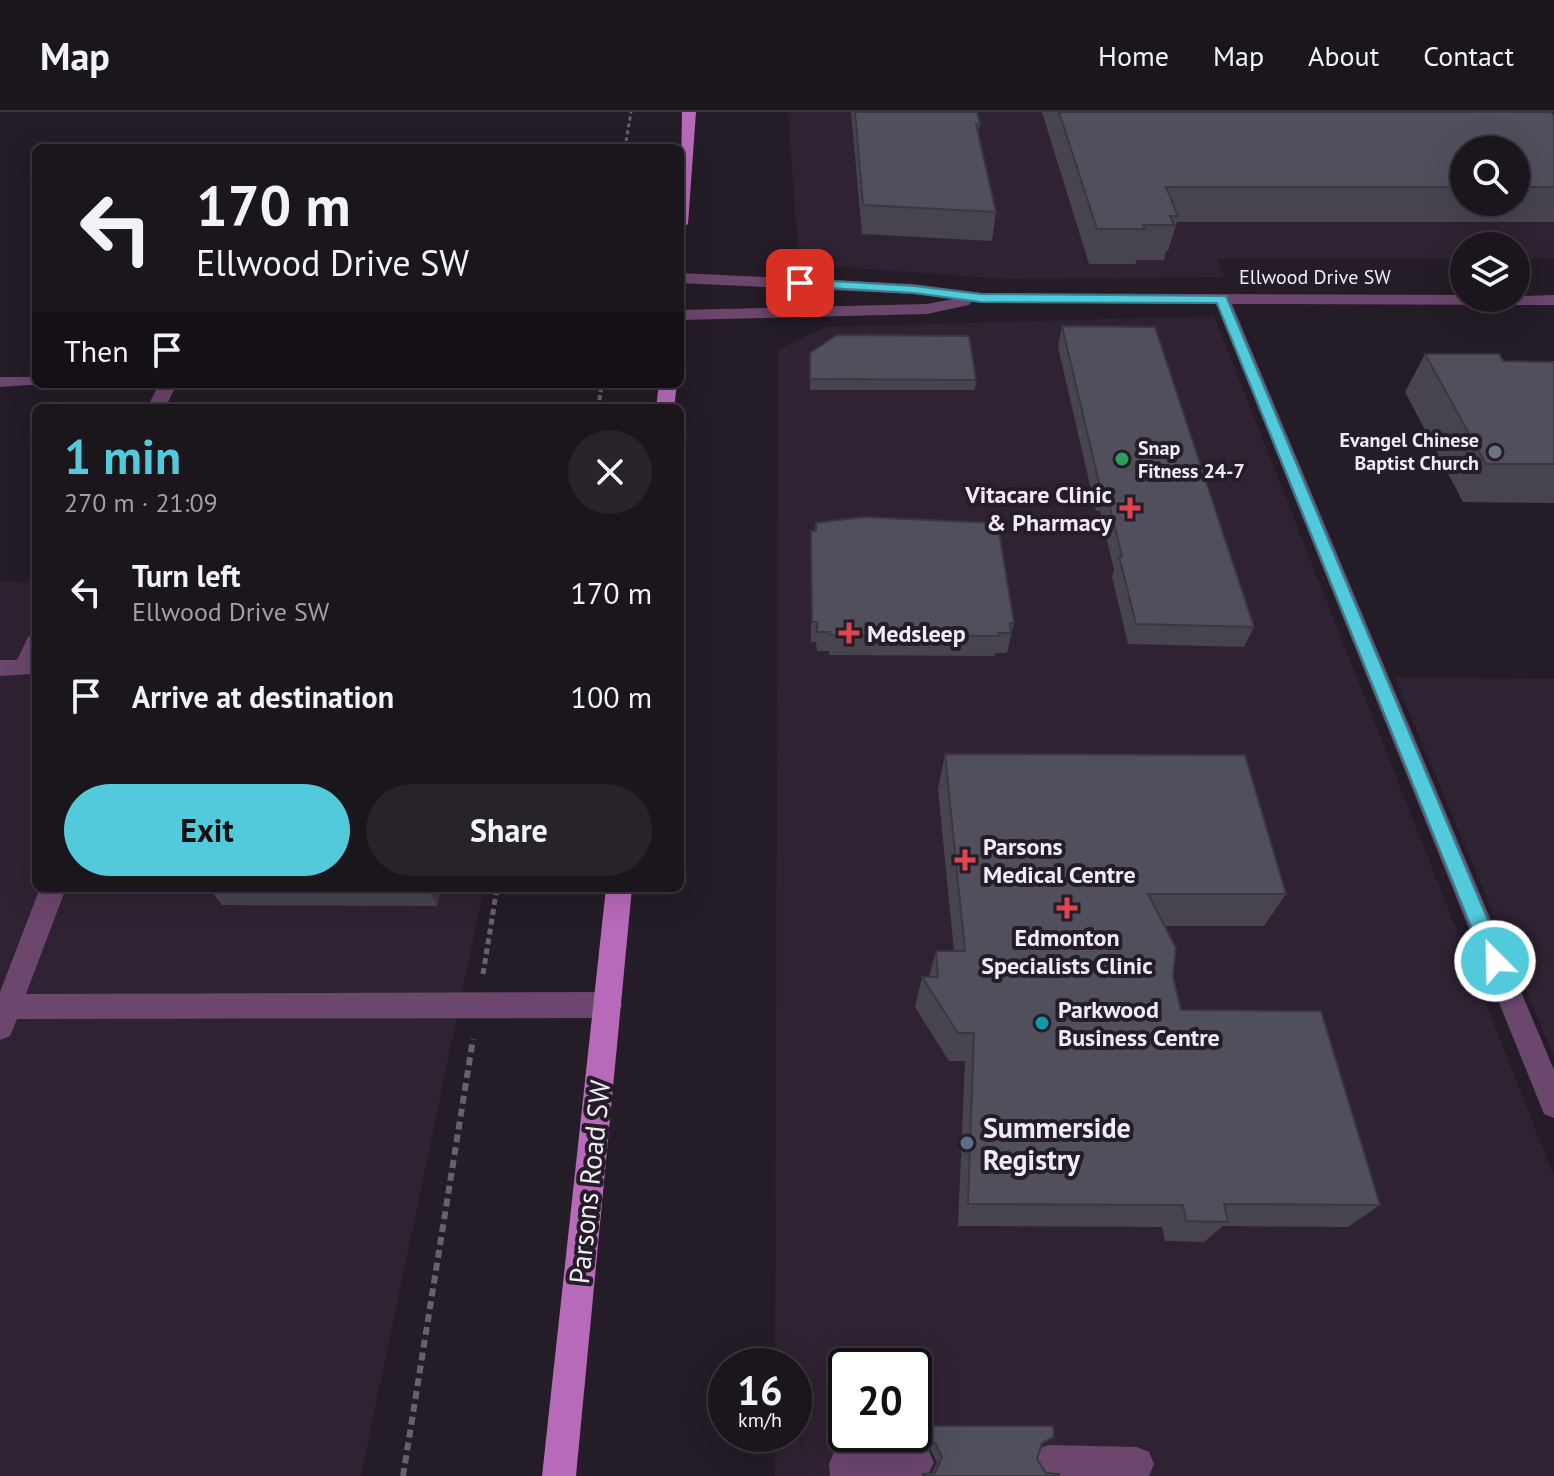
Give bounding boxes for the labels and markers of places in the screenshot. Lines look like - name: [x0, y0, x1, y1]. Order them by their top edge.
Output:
- pin: [766, 249, 834, 317]
- place label: Evangel Chinese Baptist Church: [1340, 427, 1479, 476]
- place label: Snap Fitness 24-7: [1138, 435, 1245, 484]
- marker: Evangel Chinese Baptist Church: [1486, 443, 1504, 461]
- marker: Snap Fitness 24-7: [1113, 450, 1131, 468]
- place label: Vitacare Clinic & Pharmacy: [964, 479, 1113, 538]
- marker: Vitacare Clinic & Pharmacy: [1119, 497, 1141, 519]
- place label: Medsleep: [867, 618, 966, 649]
- marker: Medsleep: [838, 622, 860, 644]
- place label: Parsons Medical Centre: [983, 831, 1136, 890]
- marker: Parsons Medical Centre: [954, 849, 976, 871]
- marker: Edmonton Specialists Clinic: [1056, 897, 1078, 919]
- place label: Edmonton Specialists Clinic: [981, 922, 1153, 981]
- place label: Parkwood Business Centre: [1058, 994, 1220, 1053]
- marker: Parkwood Business Centre: [1033, 1014, 1051, 1032]
- place label: Summerside Registry: [983, 1109, 1131, 1178]
- marker: Summerside Registry: [958, 1134, 976, 1152]

